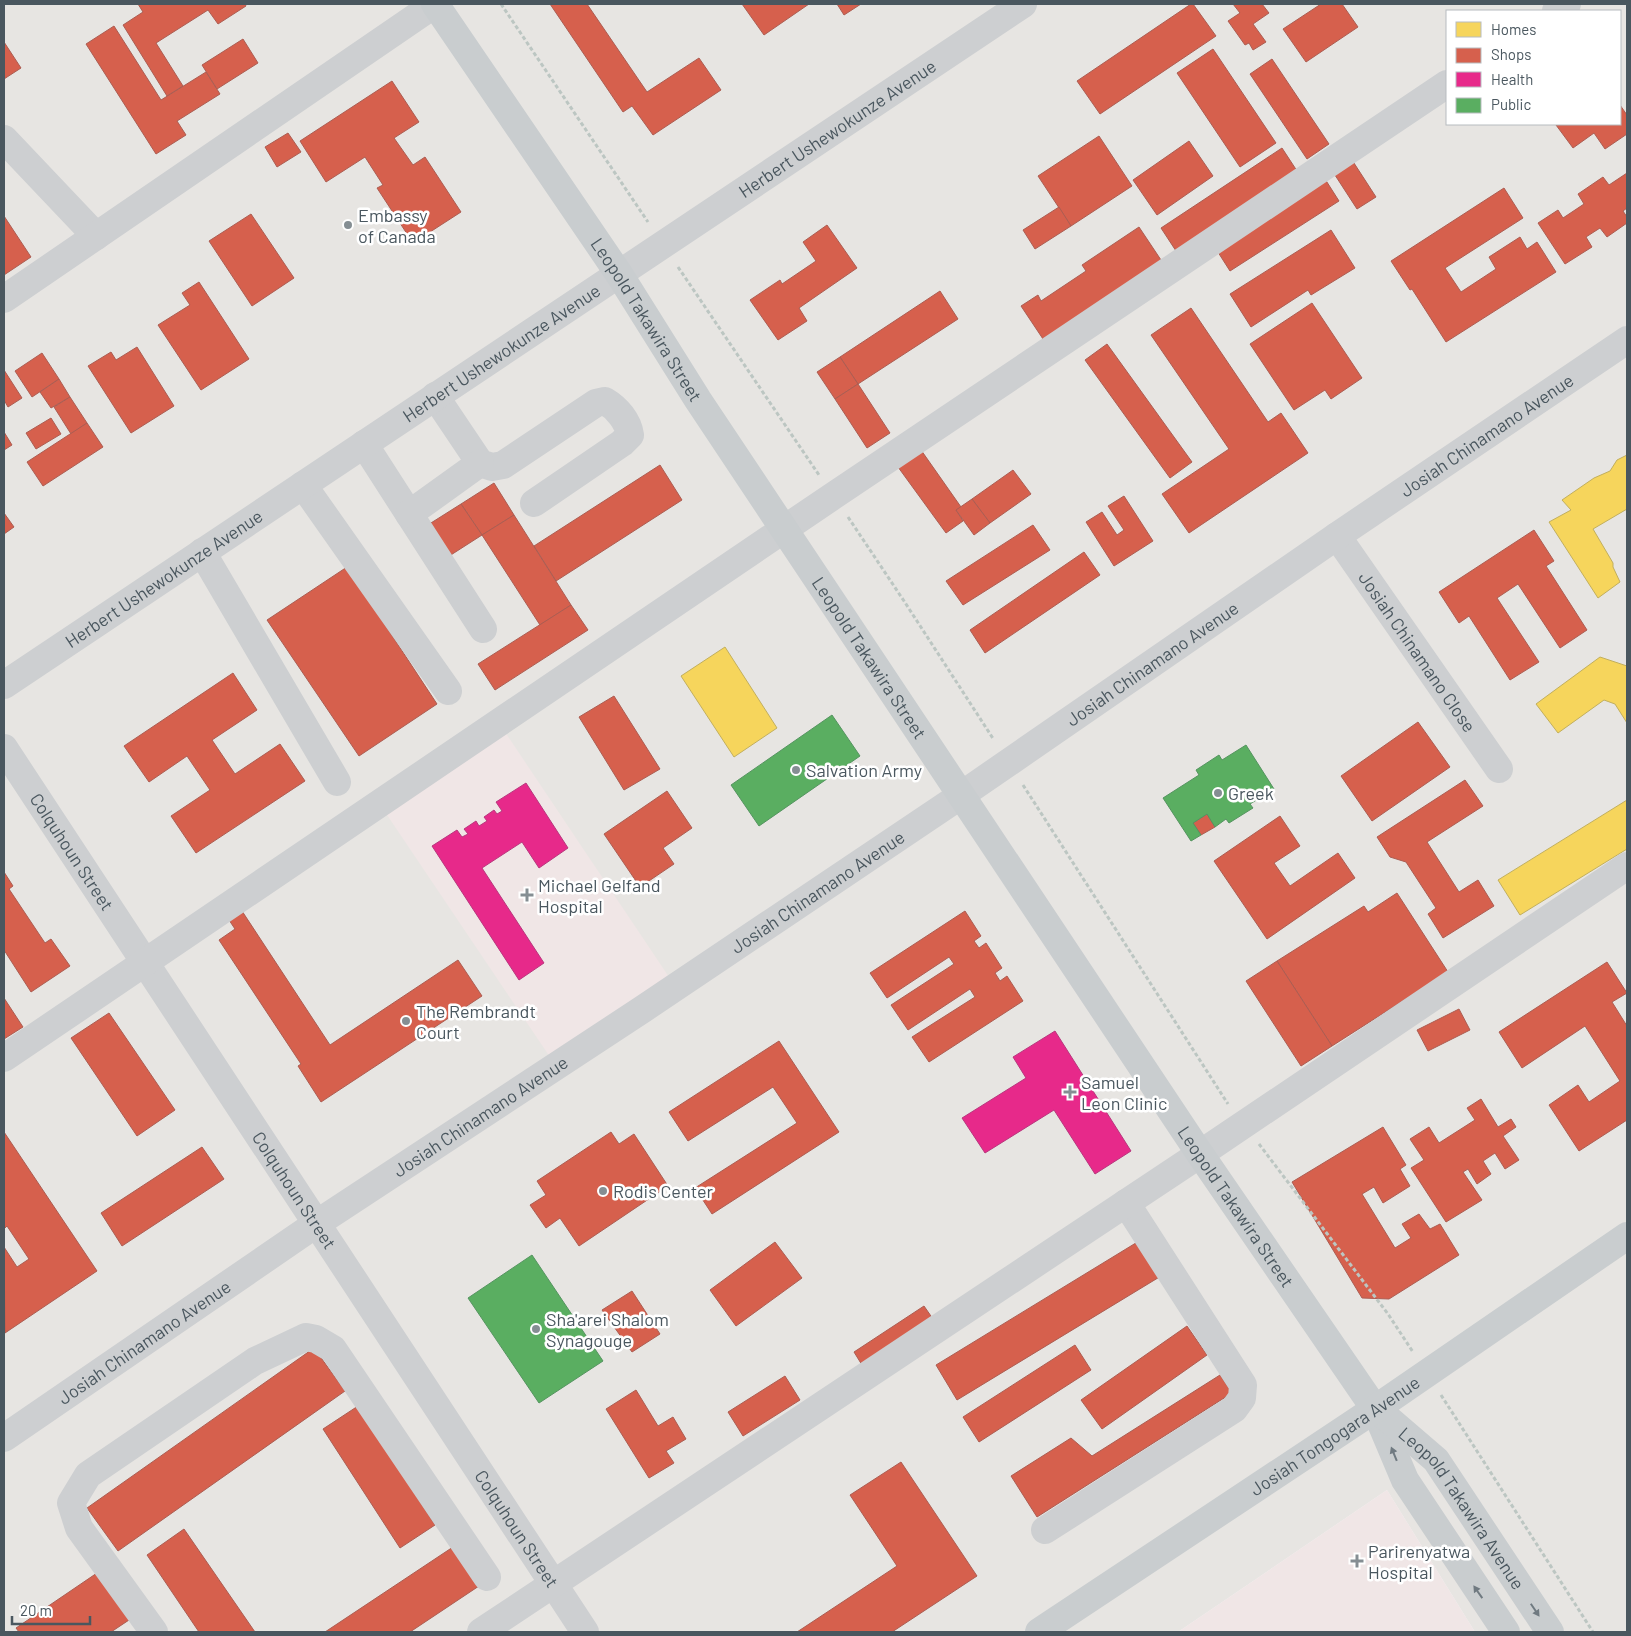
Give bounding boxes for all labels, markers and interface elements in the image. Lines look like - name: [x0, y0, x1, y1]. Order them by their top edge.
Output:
- legend: [1446, 10, 1621, 125]
- text: Homes: [1491, 20, 1536, 38]
- text: Shops: [1491, 45, 1531, 63]
- street label: Herbert Ushewokunze Avenue: [734, 54, 940, 202]
- text: Health: [1491, 70, 1533, 88]
- text: Public: [1491, 95, 1531, 113]
- place label: Embassy of Canada: [358, 204, 436, 247]
- marker: Embassy of Canada: [342, 219, 354, 231]
- street label: Leopold Takawira Street: [586, 233, 707, 406]
- street label: Herbert Ushewokunze Avenue: [398, 279, 604, 427]
- street label: Josiah Chinamano Avenue: [1396, 369, 1577, 501]
- street label: Herbert Ushewokunze Avenue: [61, 504, 267, 652]
- street label: Josiah Chinamano Close: [1354, 567, 1481, 736]
- street label: Leopold Takawira Street: [808, 572, 931, 743]
- street label: Josiah Chinamano Avenue: [1062, 596, 1243, 731]
- place label: Salvation Army: [806, 759, 922, 781]
- marker: Salvation Army: [790, 764, 802, 776]
- place label: Greek: [1228, 782, 1274, 804]
- marker: Greek: [1212, 787, 1224, 799]
- street label: Colquhoun Street: [26, 789, 119, 914]
- street label: Josiah Chinamano Avenue: [727, 826, 909, 958]
- place label: Michael Gelfand Hospital: [538, 874, 661, 917]
- marker: Michael Gelfand Hospital: [520, 888, 534, 902]
- place label: The Rembrandt Court: [416, 1000, 536, 1043]
- marker: The Rembrandt Court: [400, 1015, 412, 1027]
- street label: Josiah Chinamano Avenue: [389, 1051, 572, 1181]
- place label: Samuel Leon Clinic: [1081, 1071, 1167, 1114]
- marker: Samuel Leon Clinic: [1063, 1085, 1077, 1099]
- street label: Leopold Takawira Street: [1173, 1122, 1299, 1291]
- street label: Colquhoun Street: [248, 1127, 341, 1253]
- place label: Rodis Center: [613, 1180, 714, 1202]
- marker: Rodis Center: [597, 1185, 609, 1197]
- street label: Josiah Chinamano Avenue: [54, 1275, 235, 1409]
- place label: Sha'arei Shalom Synagouge: [546, 1308, 669, 1351]
- marker: Sha'arei Shalom Synagouge: [530, 1323, 542, 1335]
- street label: Josiah Tongogara Avenue: [1246, 1371, 1424, 1500]
- street label: Leopold Takawira Avenue: [1395, 1422, 1530, 1594]
- one-way arrow: [1390, 1446, 1398, 1461]
- street label: Colquhoun Street: [470, 1466, 564, 1591]
- place label: Parirenyatwa Hospital: [1368, 1540, 1470, 1583]
- marker: Parirenyatwa Hospital: [1350, 1554, 1364, 1568]
- one-way arrow: [1474, 1585, 1483, 1599]
- scale bar: [12, 1594, 90, 1626]
- text: 20 m: [20, 1601, 52, 1619]
- one-way arrow: [1530, 1603, 1540, 1616]

